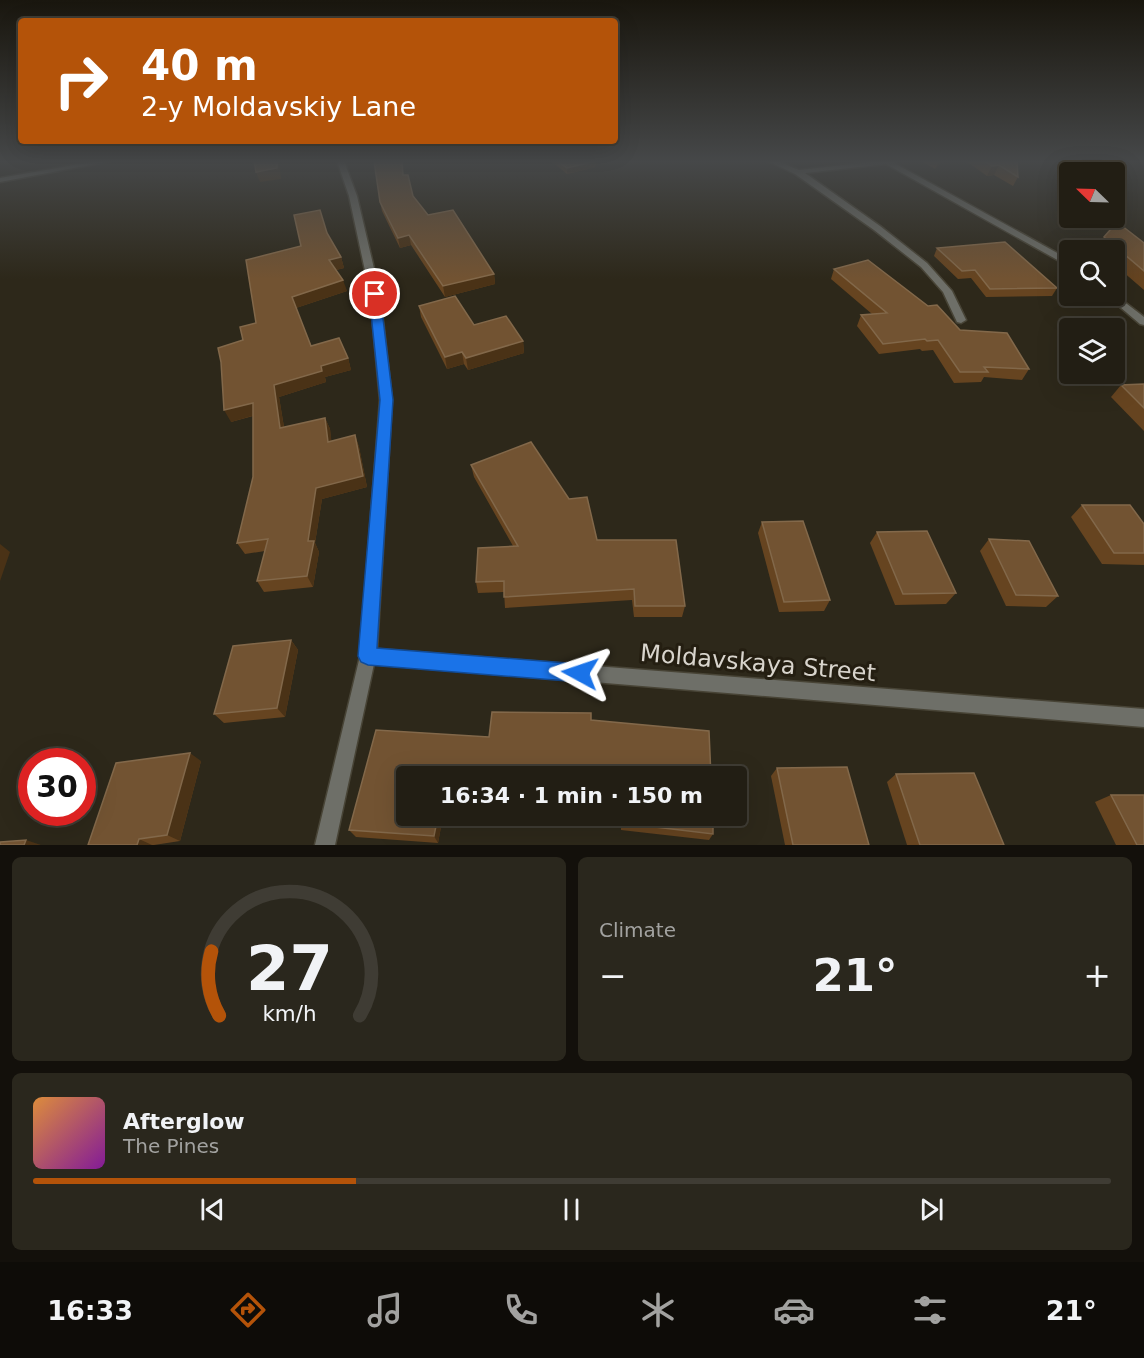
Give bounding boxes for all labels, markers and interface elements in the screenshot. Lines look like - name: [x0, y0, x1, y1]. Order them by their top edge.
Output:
- text: 40 m: [141, 41, 258, 90]
- icon: right: [42, 42, 120, 120]
- text: 2-y Moldavskiy Lane: [141, 91, 416, 122]
- north arrow: [1059, 162, 1125, 228]
- map controls: [1059, 162, 1125, 384]
- button: search: [1059, 240, 1125, 306]
- pin: [349, 268, 400, 319]
- icon: arrive: [358, 277, 391, 310]
- button: layers: [1059, 318, 1125, 384]
- street label: Moldavskaya Street: [639, 639, 877, 687]
- position arrow: [548, 641, 612, 705]
- speed limit sign: 30: [18, 748, 96, 826]
- text: 16:34 · 1 min · 150 m: [440, 783, 703, 808]
- text: Climate: [599, 918, 676, 942]
- text: 27: [246, 932, 332, 1005]
- text: 21°: [812, 949, 898, 1002]
- text: −: [599, 956, 627, 995]
- text: +: [1083, 956, 1111, 995]
- text: km/h: [262, 1001, 316, 1026]
- text: Afterglow: [123, 1109, 245, 1134]
- text: The Pines: [123, 1134, 219, 1158]
- icon: previous: [196, 1193, 229, 1226]
- icon: pause: [555, 1193, 588, 1226]
- icon: next: [915, 1193, 948, 1226]
- icon: directions: [227, 1289, 269, 1331]
- icon: music: [364, 1289, 406, 1331]
- icon: phone: [500, 1289, 542, 1331]
- icon: climate: [637, 1289, 679, 1331]
- icon: car: [773, 1289, 815, 1331]
- icon: filters: [909, 1289, 951, 1331]
- text: 16:33: [47, 1295, 133, 1326]
- text: 21°: [1046, 1295, 1097, 1326]

